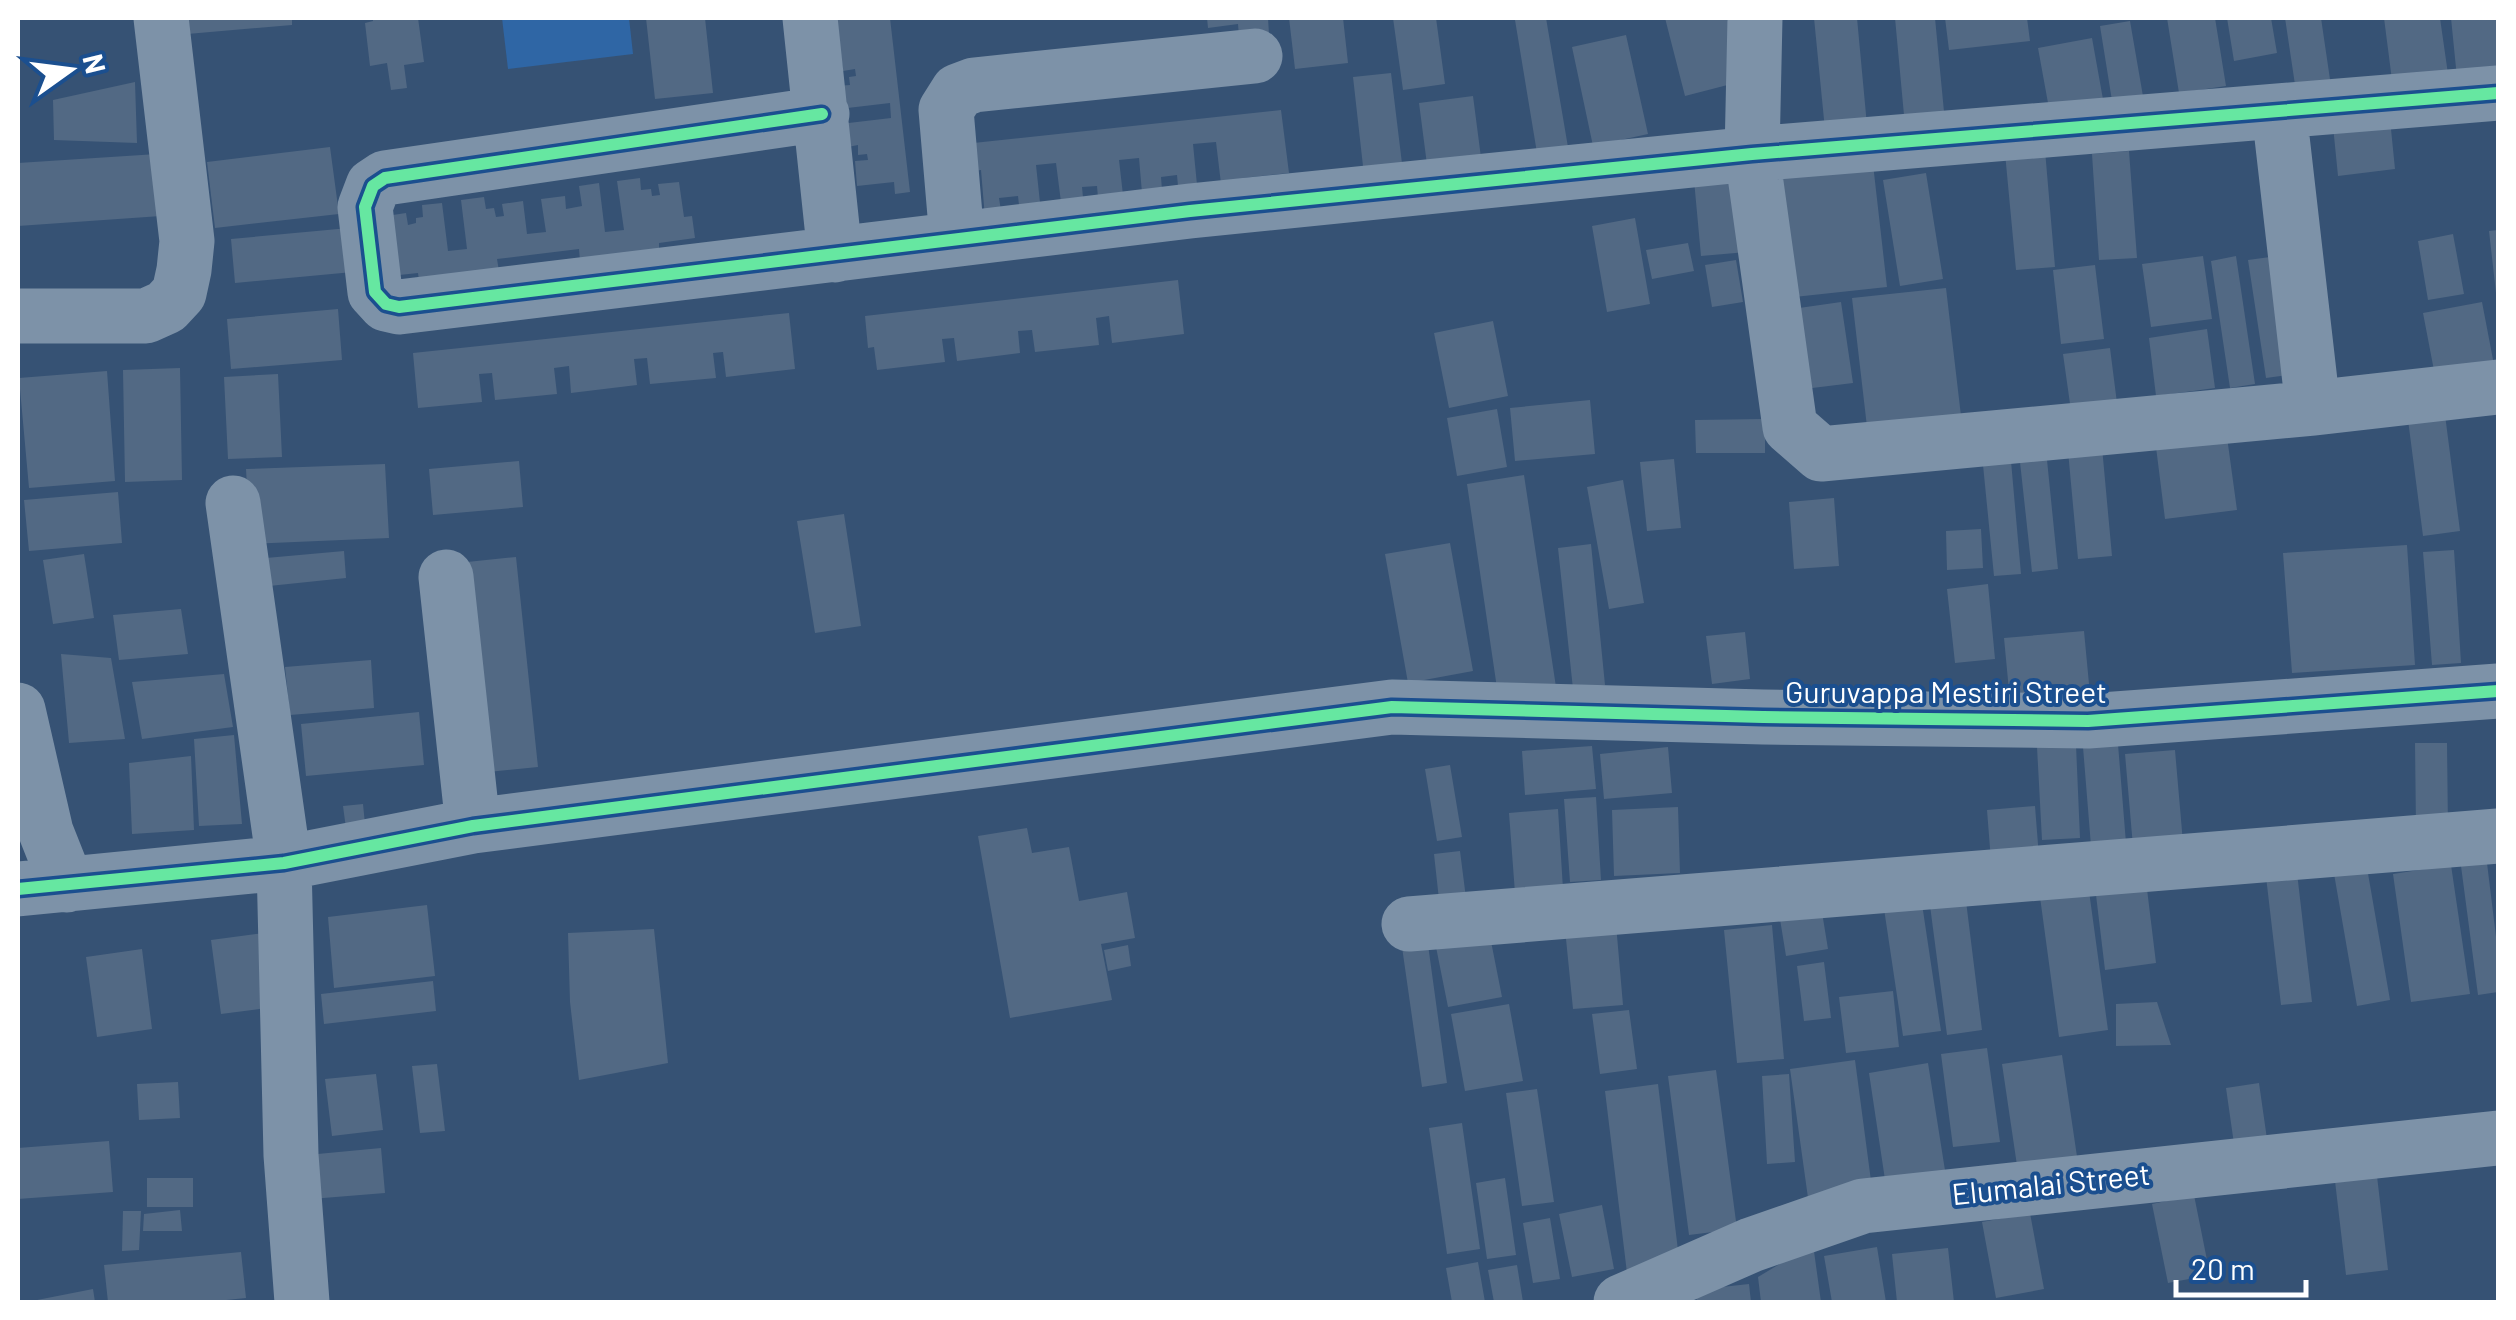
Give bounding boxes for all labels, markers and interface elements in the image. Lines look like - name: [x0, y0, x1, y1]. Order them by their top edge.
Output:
- north arrow: [20, 20, 120, 120]
- text: N: [76, 51, 114, 77]
- street label: Guruvappa Mestiri Street: [1785, 673, 2107, 709]
- street label: Elumalai Street: [1950, 1155, 2152, 1211]
- scale bar: [2176, 1235, 2306, 1297]
- text: 20 m: [2191, 1250, 2255, 1286]

